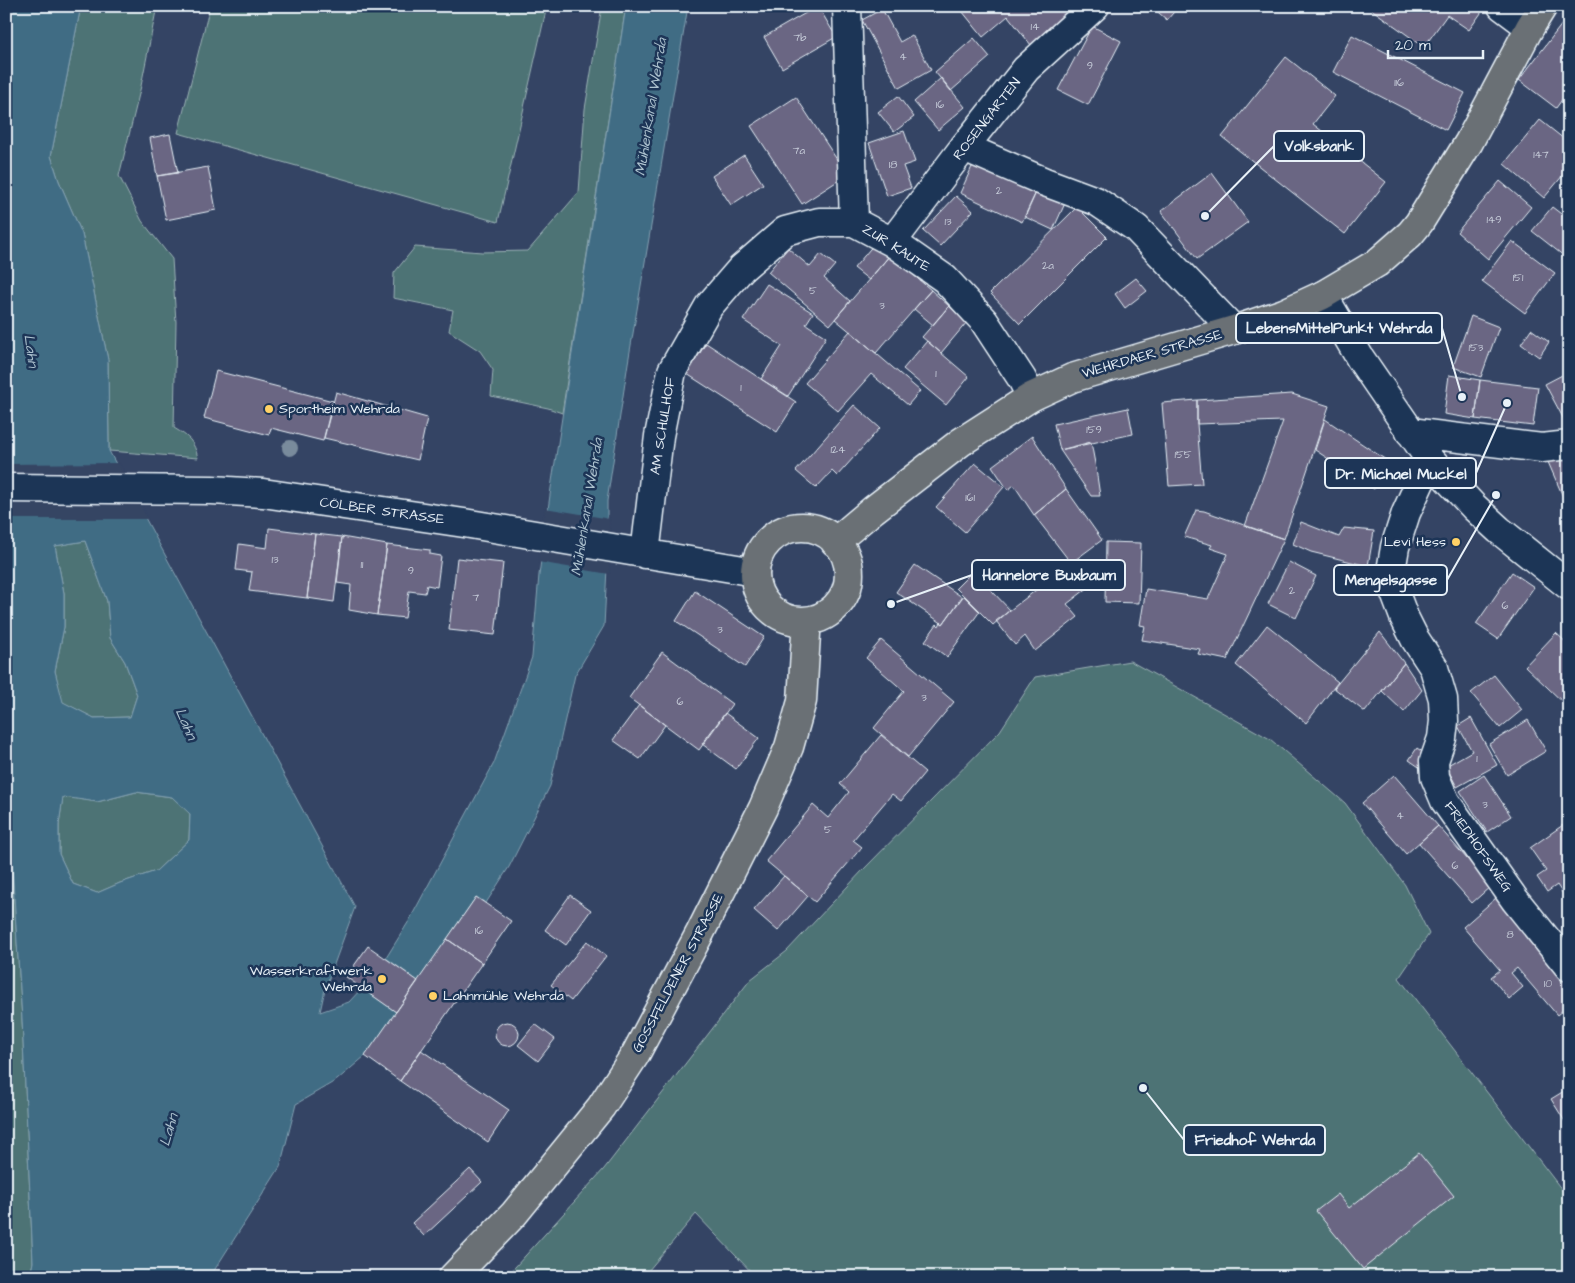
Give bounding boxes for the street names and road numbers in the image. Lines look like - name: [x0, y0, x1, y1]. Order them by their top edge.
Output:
- street label: ROSENGARTEN: [948, 73, 1026, 165]
- street label: ZUR KAUTE: [858, 219, 934, 277]
- street label: WEHRDAER STRASSE: [1080, 324, 1225, 384]
- street label: AM SCHULHOF: [645, 375, 681, 476]
- street label: CÖLBER STRASSE: [318, 492, 446, 530]
- street label: FRIEDHOFSWEG: [1439, 797, 1517, 897]
- street label: GOSSFELDENER STRASSE: [627, 889, 729, 1056]

